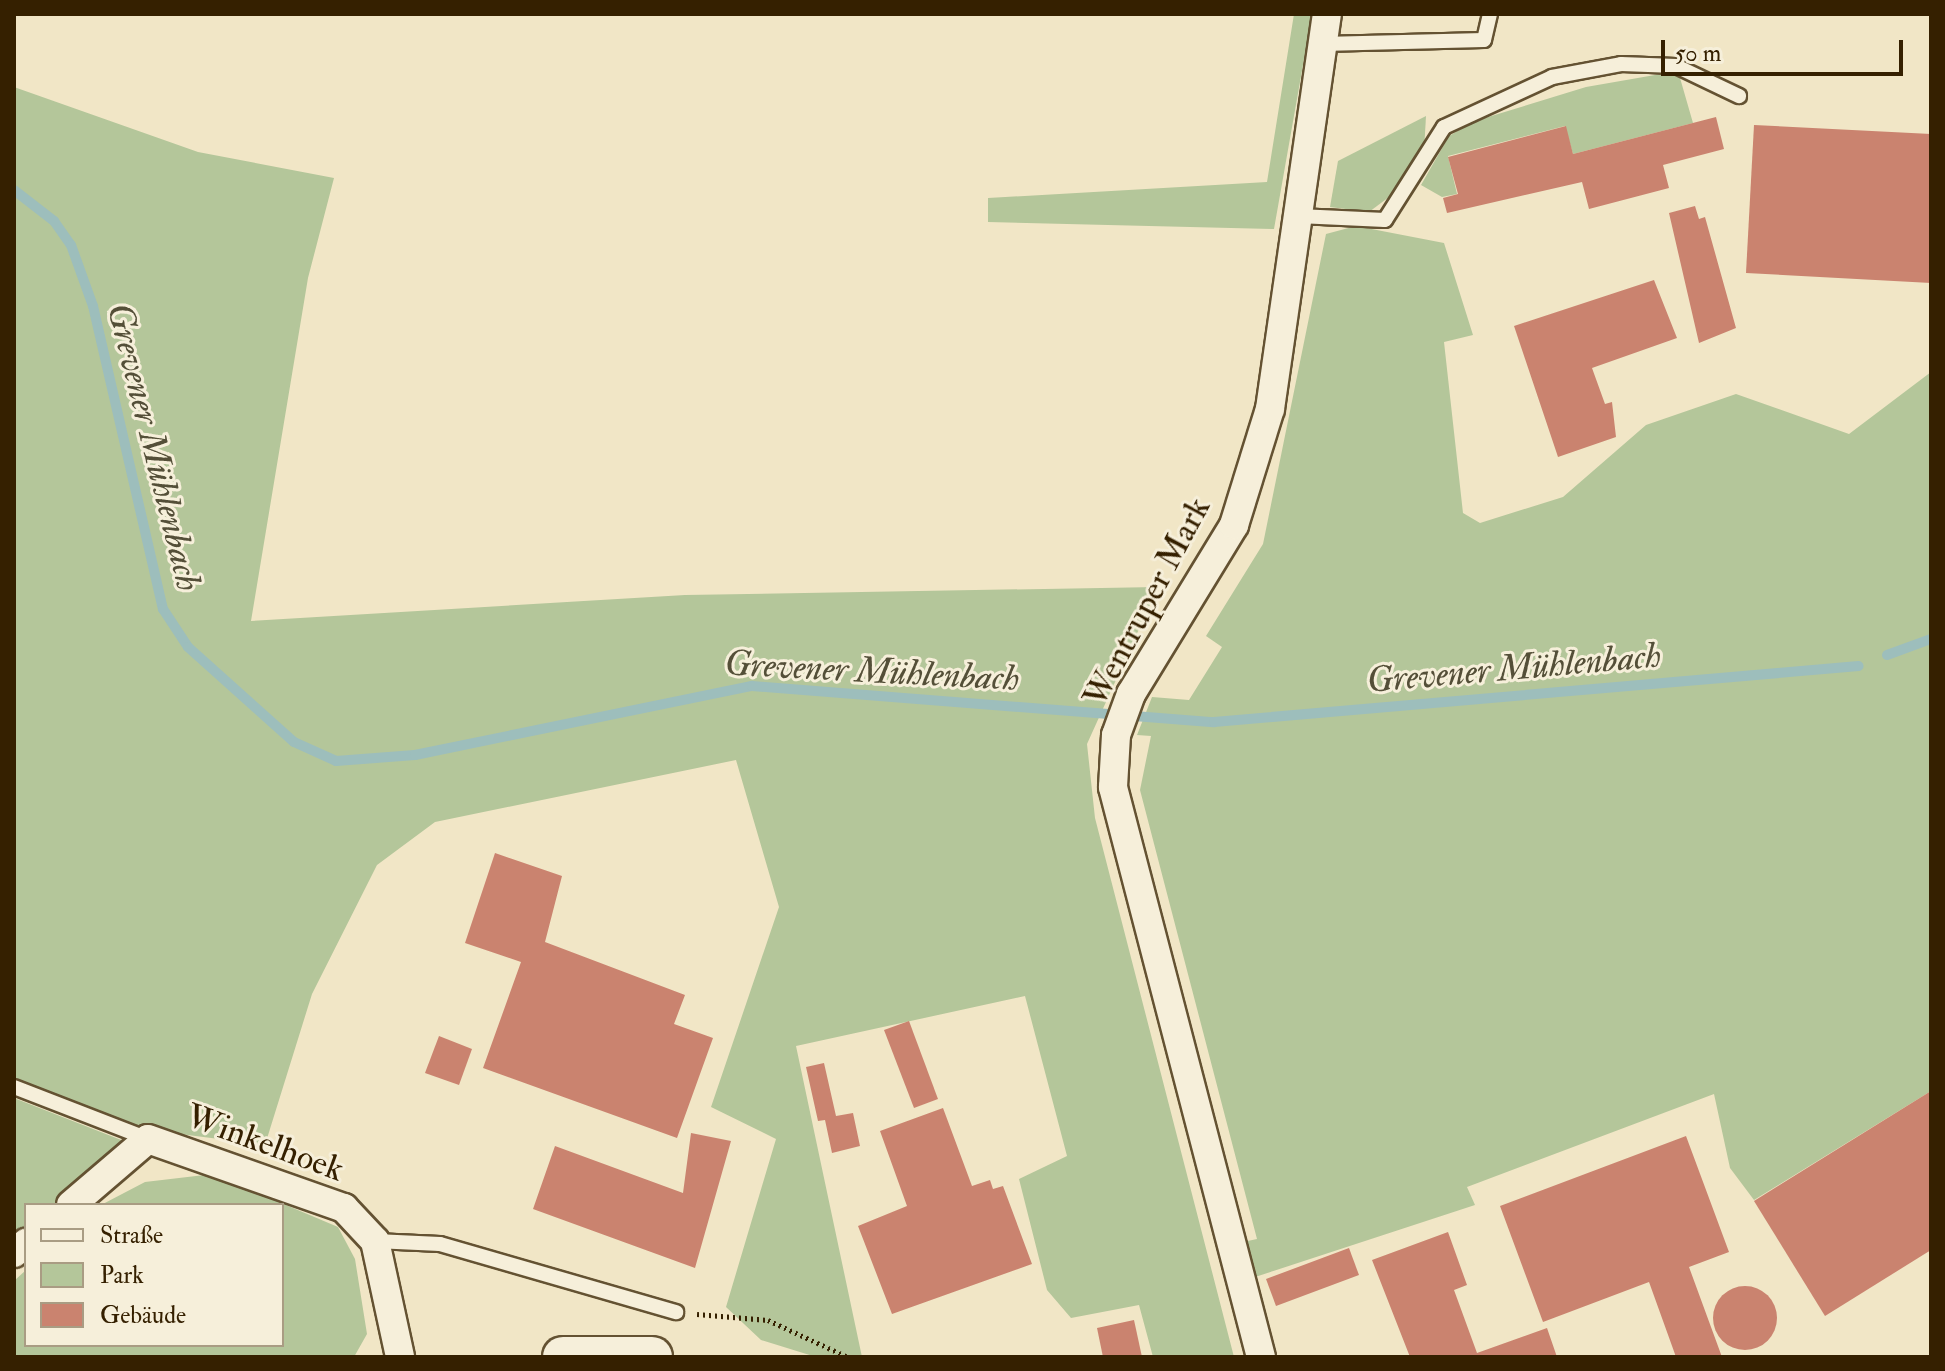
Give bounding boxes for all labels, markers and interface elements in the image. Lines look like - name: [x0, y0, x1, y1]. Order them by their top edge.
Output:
- scale bar: [1665, 24, 1907, 74]
- text: 50 m: [1675, 38, 1721, 69]
- water label: Grevener Mühlenbach: [97, 298, 211, 596]
- street label: Wentruper Mark: [1075, 490, 1219, 714]
- water label: Grevener Mühlenbach: [1365, 634, 1663, 702]
- water label: Grevener Mühlenbach: [723, 642, 1021, 700]
- street label: Winkelhoek: [181, 1096, 349, 1190]
- legend: [24, 1203, 284, 1347]
- text: Straße: [100, 1220, 163, 1251]
- text: Park: [100, 1260, 144, 1291]
- text: Gebäude: [100, 1300, 186, 1331]

